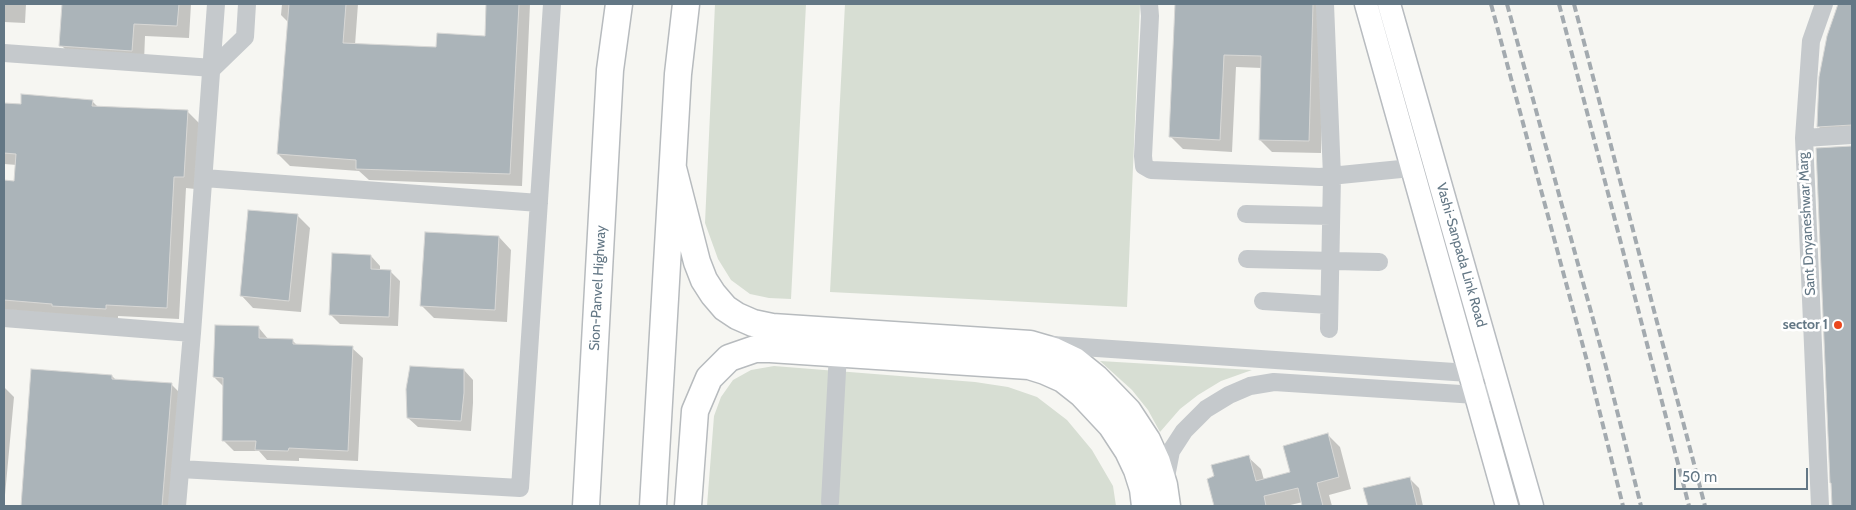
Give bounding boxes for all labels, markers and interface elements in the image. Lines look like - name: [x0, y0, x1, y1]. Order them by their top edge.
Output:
- street label: Sant Dnyaneshwar Marg: [1795, 152, 1819, 296]
- street label: Vashi-Sanpada Link Road: [1432, 181, 1490, 329]
- street label: Sion-Panvel Highway: [586, 225, 610, 351]
- place label: sector 1: [1783, 317, 1828, 333]
- marker: sector 1: [1832, 319, 1844, 331]
- scale bar: [1676, 458, 1810, 490]
- text: 50 m: [1682, 468, 1717, 486]

